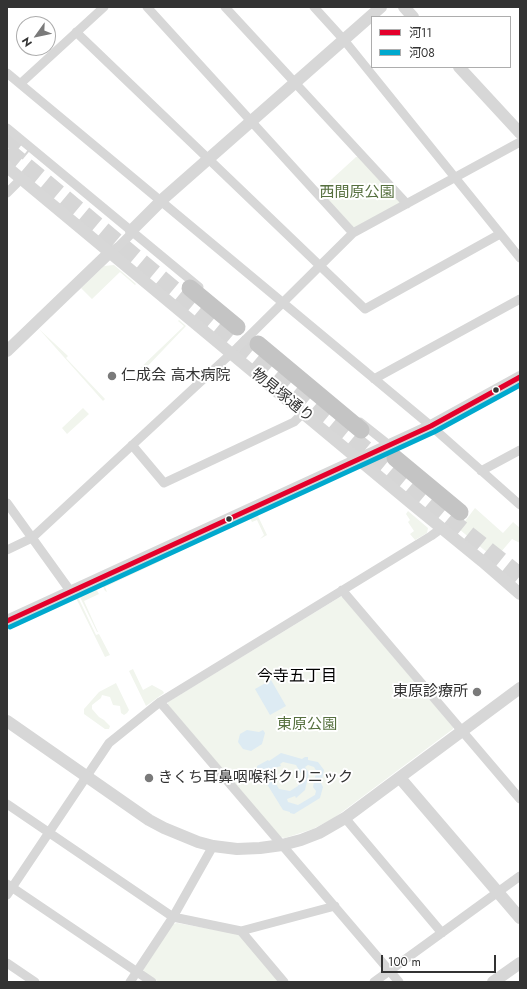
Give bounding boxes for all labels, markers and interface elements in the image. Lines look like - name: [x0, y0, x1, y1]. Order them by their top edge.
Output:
- north arrow: [16, 16, 56, 56]
- legend: [371, 16, 511, 68]
- text: 河11: [409, 24, 432, 42]
- text: N: [18, 34, 36, 50]
- text: 河08: [409, 44, 435, 62]
- park label: 西間原公園: [320, 184, 394, 202]
- street label: 物見塚通り: [247, 365, 317, 427]
- place label: 仁成会 高木病院: [121, 367, 230, 385]
- marker: 仁成会 高木病院: [106, 370, 118, 382]
- unlabelled marker: [491, 385, 501, 395]
- unlabelled marker: [224, 514, 234, 524]
- district label: 今寺五丁目: [257, 667, 337, 687]
- place label: 東原診療所: [393, 683, 468, 701]
- marker: 東原診療所: [471, 686, 483, 698]
- park label: 東原公園: [277, 716, 337, 734]
- place label: きくち耳鼻咽喉科クリニック: [158, 769, 353, 787]
- marker: きくち耳鼻咽喉科クリニック: [143, 772, 155, 784]
- scale bar: [383, 947, 498, 973]
- text: 100 m: [388, 953, 421, 971]

